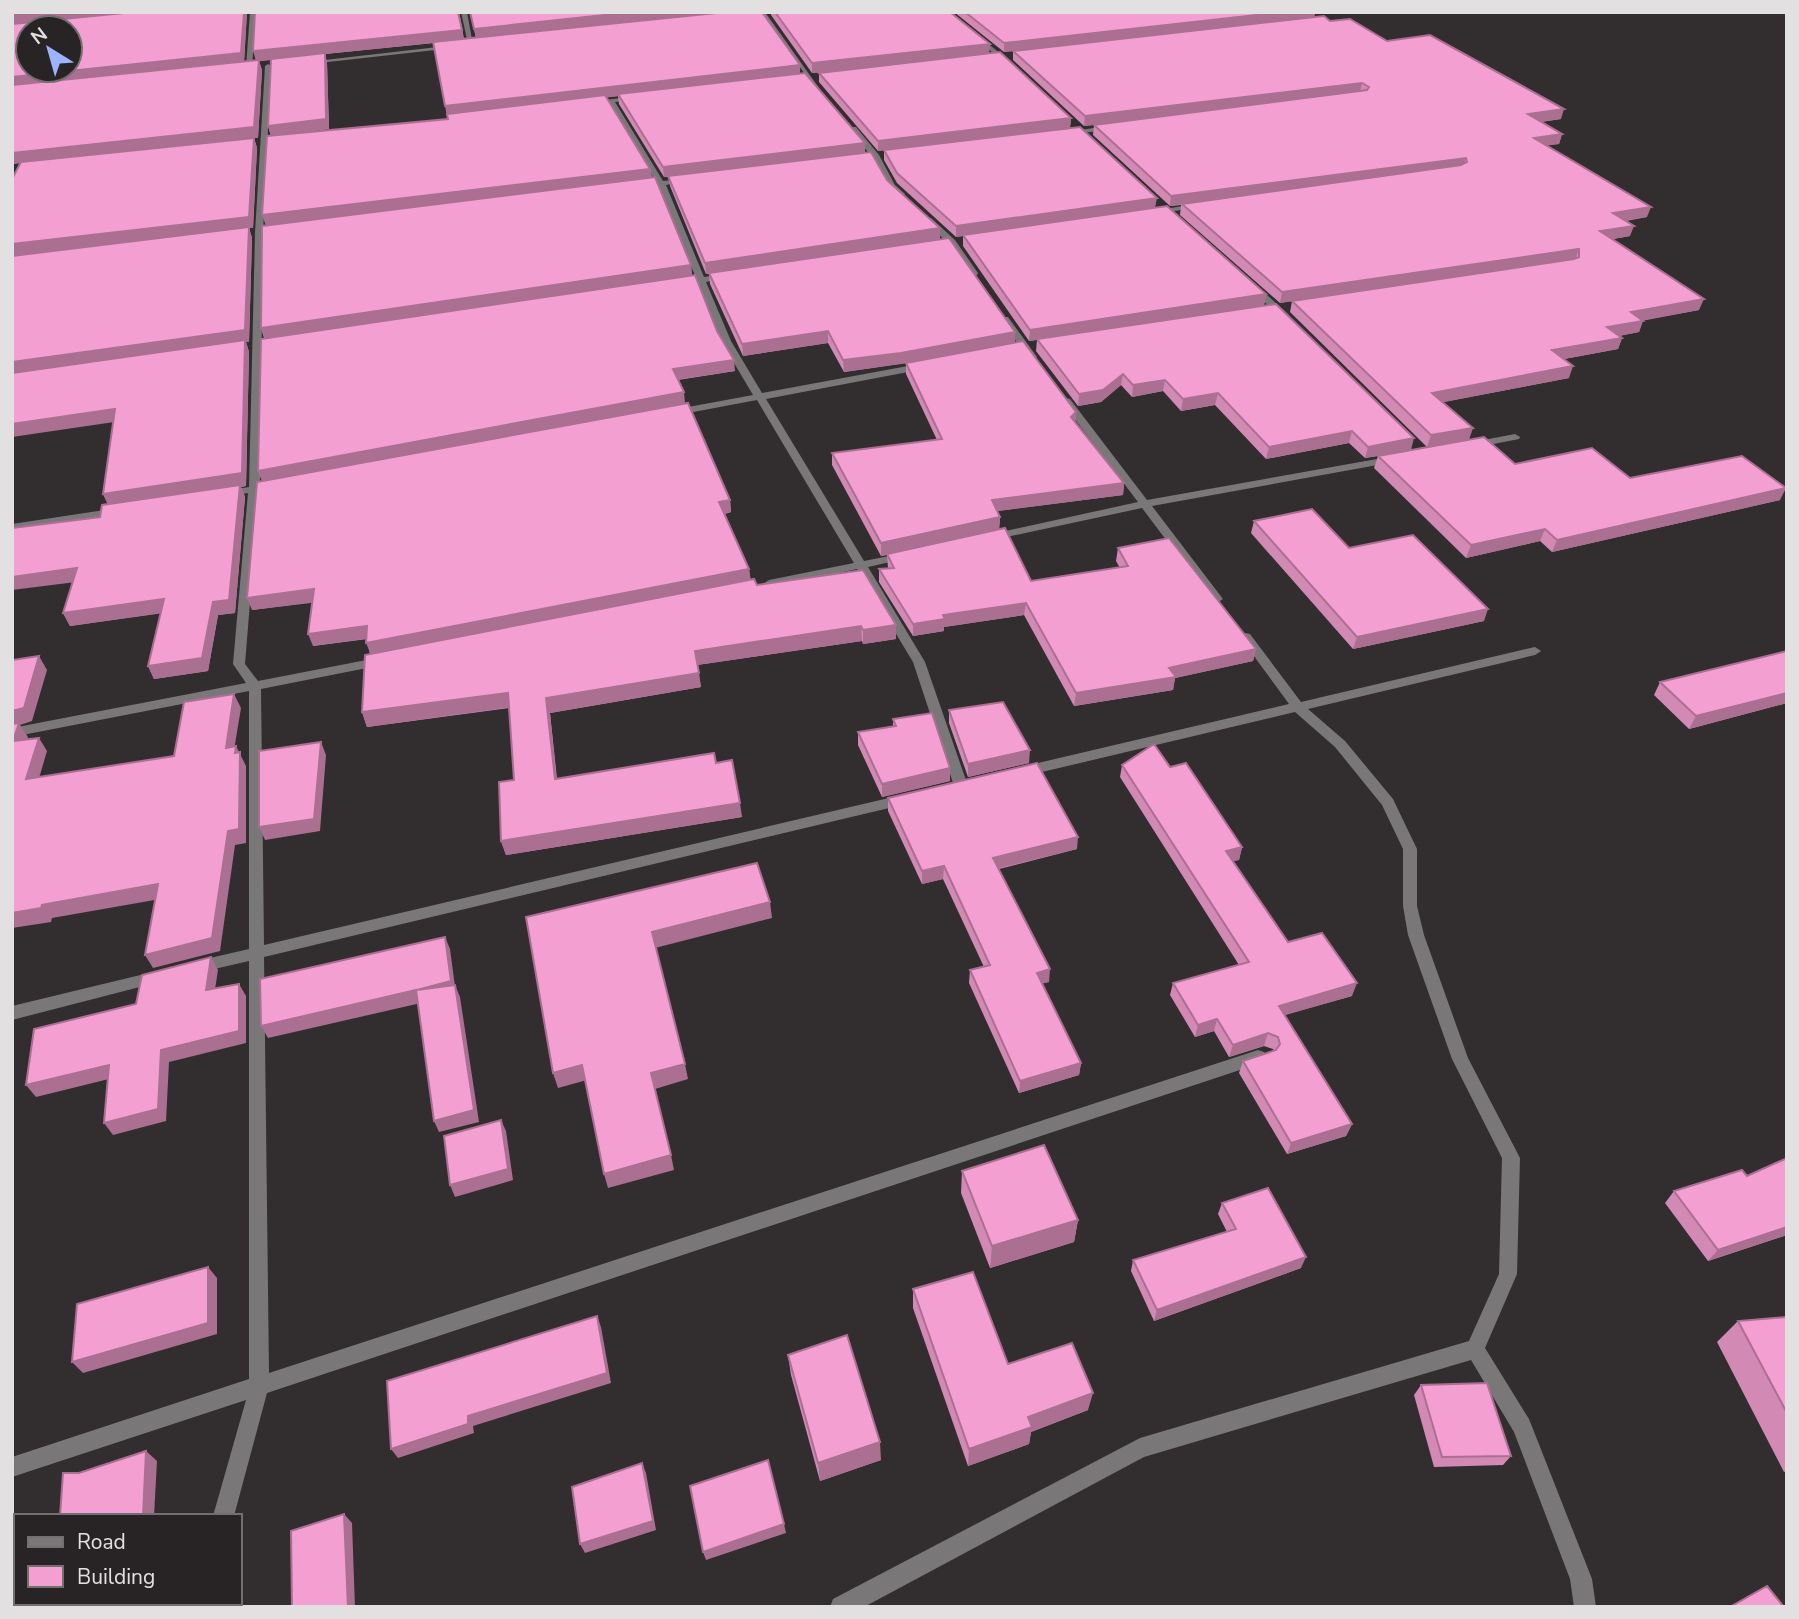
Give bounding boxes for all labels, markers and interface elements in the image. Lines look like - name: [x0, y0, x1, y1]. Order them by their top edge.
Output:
- north arrow: [14, 14, 84, 84]
- text: N: [26, 22, 53, 51]
- legend: [14, 1514, 242, 1605]
- text: Road: [77, 1528, 126, 1556]
- text: Building: [77, 1563, 155, 1591]

